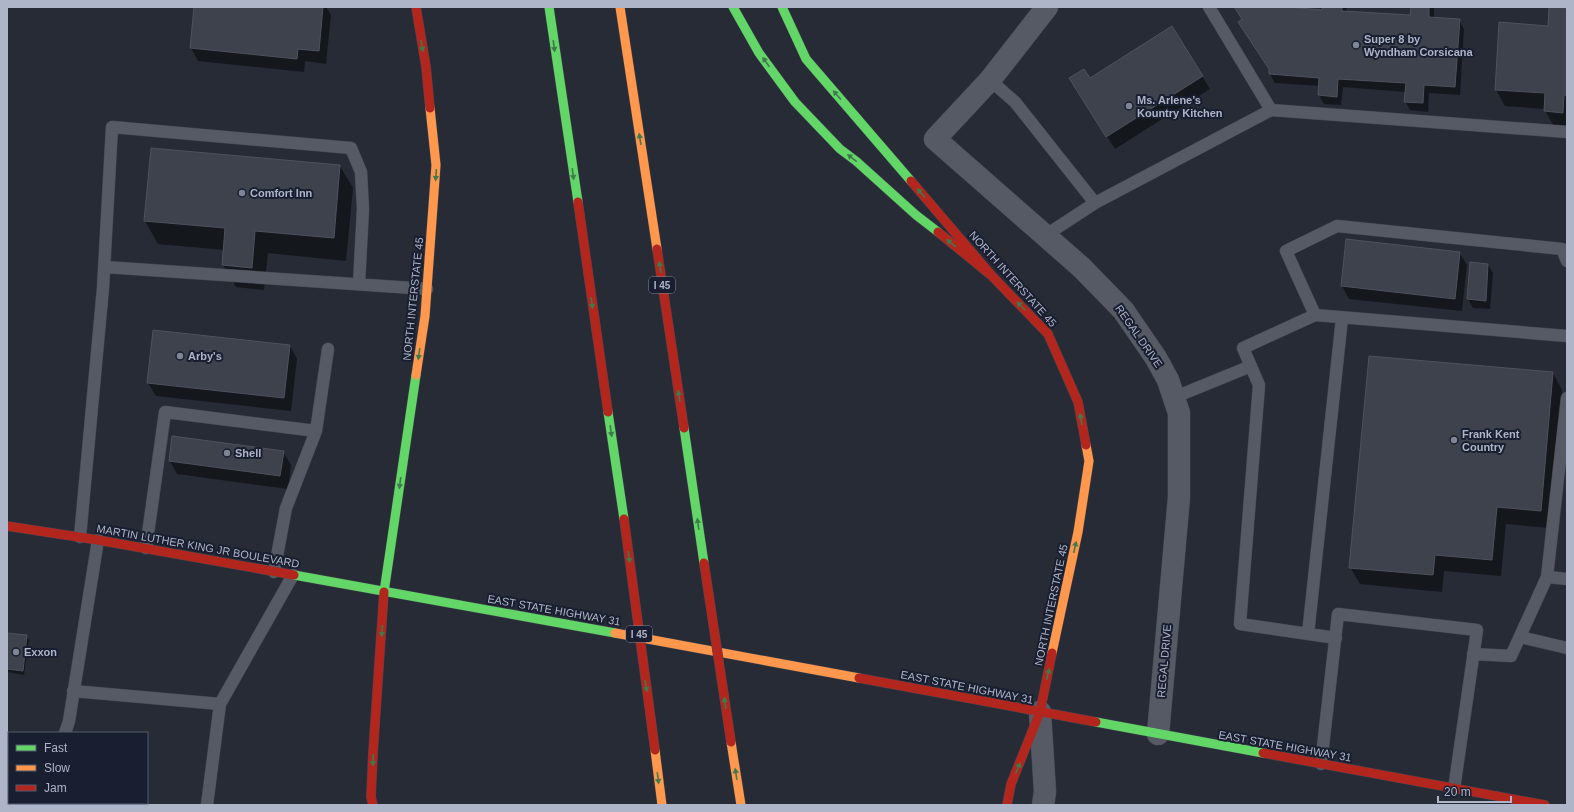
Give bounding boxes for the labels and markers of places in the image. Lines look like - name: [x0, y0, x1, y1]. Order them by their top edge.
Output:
- place label: Super 8 by Wyndham Corsicana: [1364, 33, 1473, 58]
- marker: Super 8 by Wyndham Corsicana: [1351, 40, 1361, 50]
- place label: Ms. Arlene’s Kountry Kitchen: [1137, 94, 1223, 119]
- marker: Ms. Arlene’s Kountry Kitchen: [1124, 101, 1134, 111]
- place label: Comfort Inn: [250, 187, 313, 199]
- marker: Comfort Inn: [237, 188, 247, 198]
- place label: Arby's: [188, 350, 222, 362]
- marker: Arby's: [175, 351, 185, 361]
- place label: Frank Kent Country: [1462, 428, 1520, 453]
- marker: Frank Kent Country: [1449, 435, 1459, 445]
- place label: Shell: [235, 447, 261, 459]
- marker: Shell: [222, 448, 232, 458]
- place label: Exxon: [24, 646, 57, 658]
- marker: Exxon: [11, 647, 21, 657]

